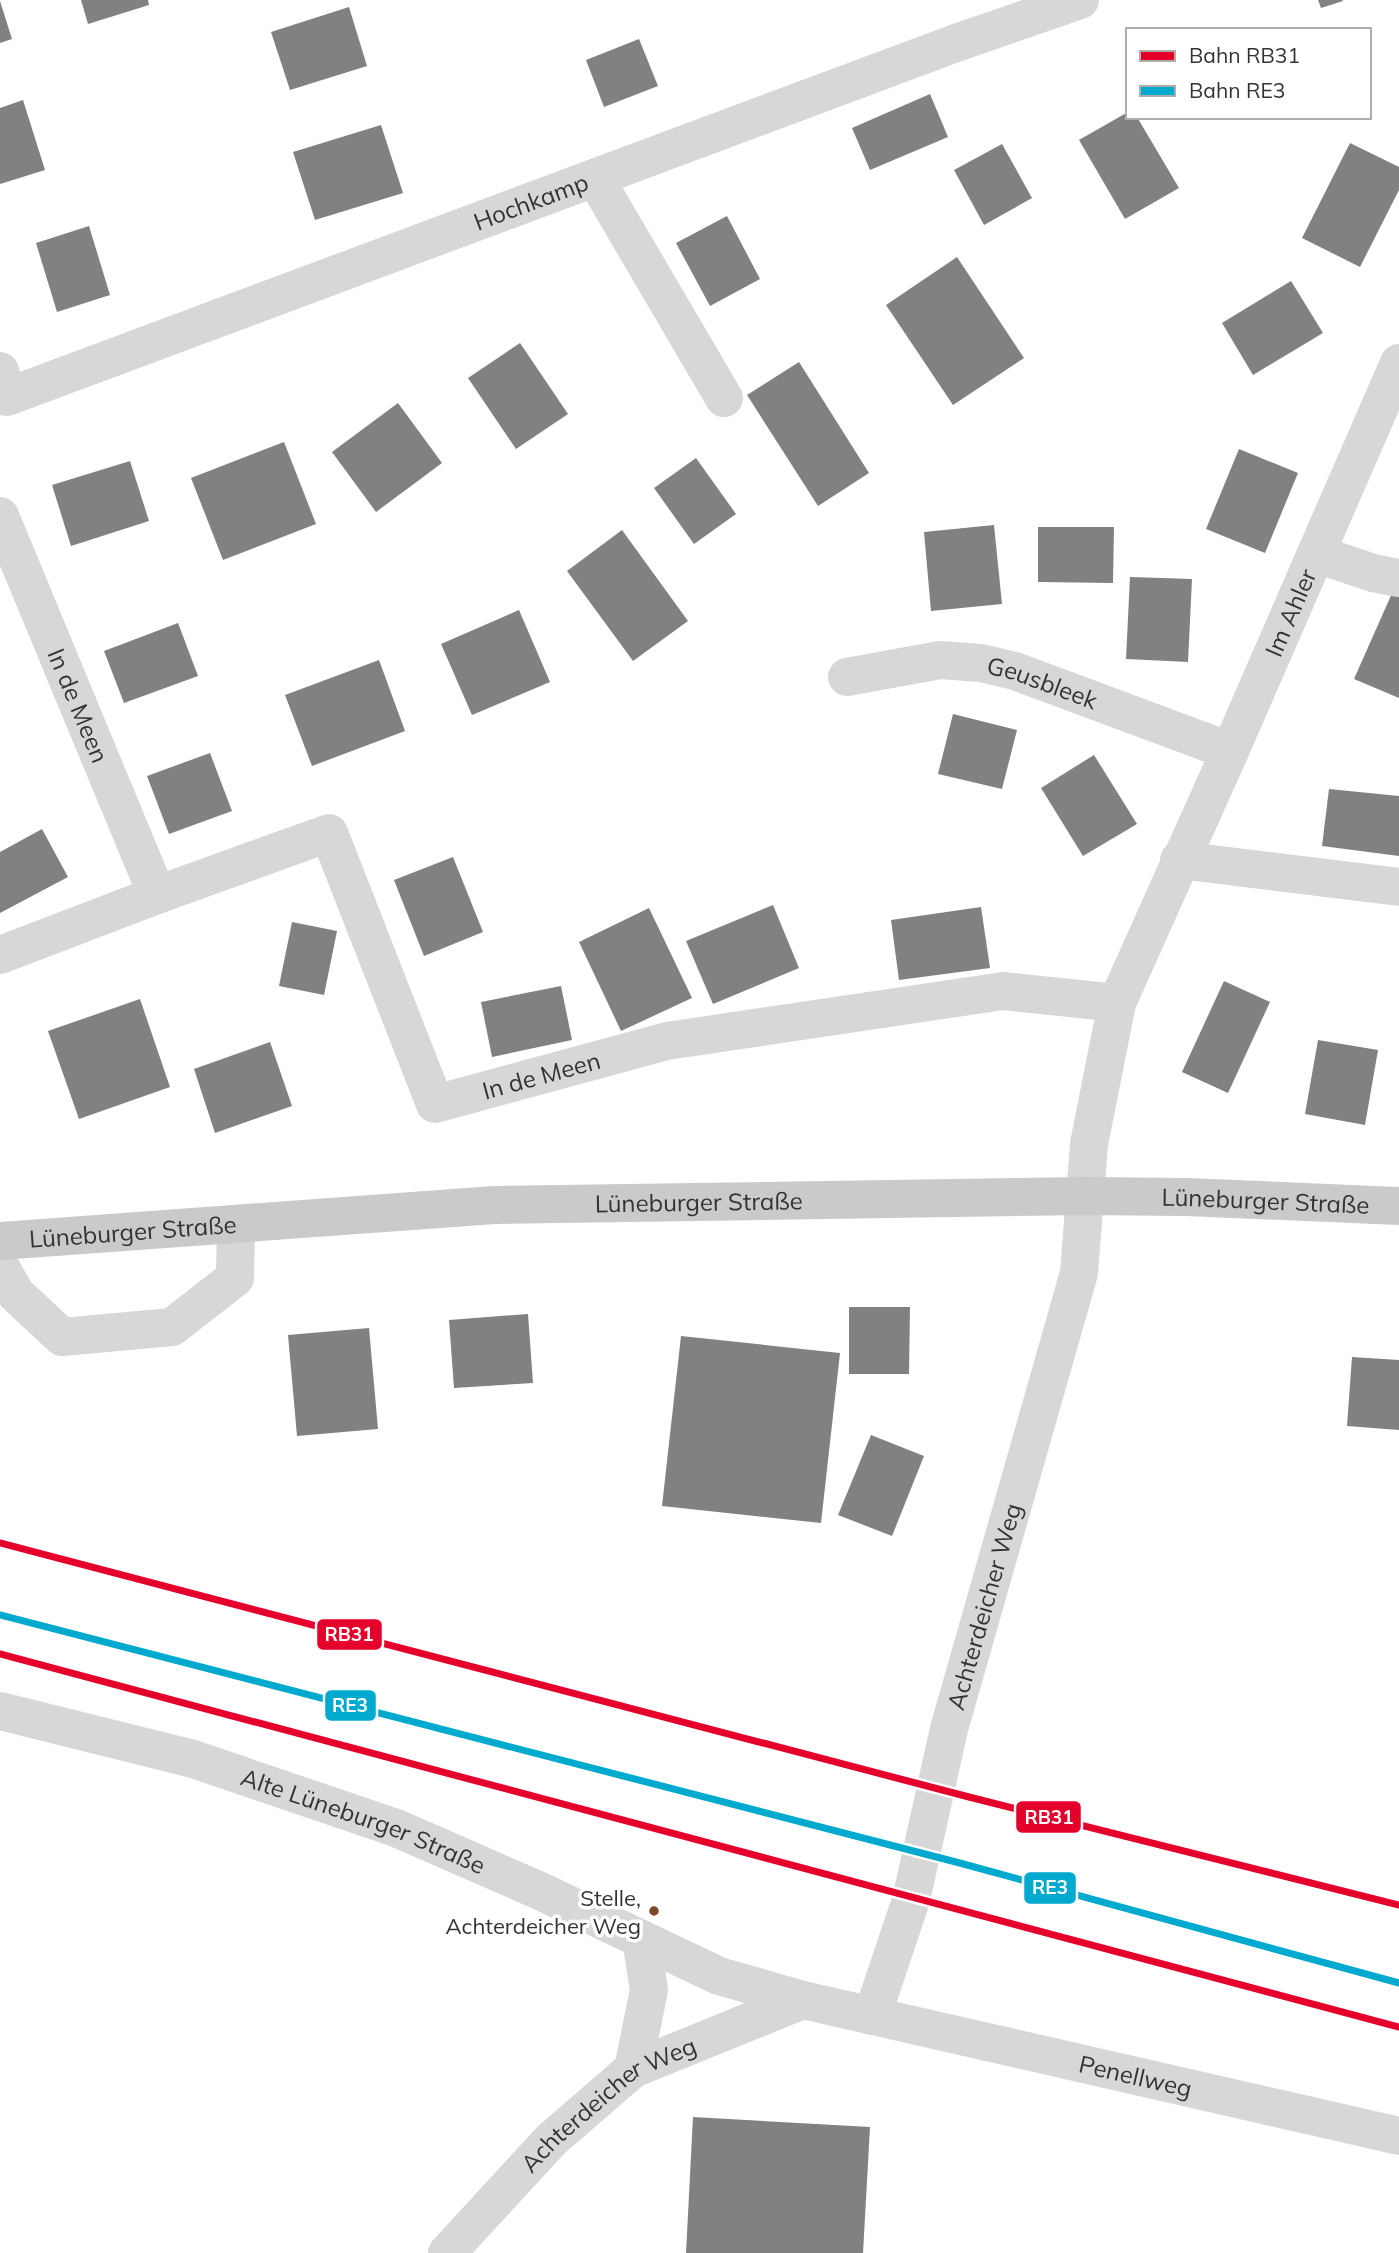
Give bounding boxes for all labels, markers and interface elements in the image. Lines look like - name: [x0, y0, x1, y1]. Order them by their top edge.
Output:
- legend: [1126, 28, 1371, 119]
- text: Bahn RB31: [1189, 42, 1300, 68]
- text: Bahn RE3: [1189, 77, 1285, 103]
- street label: Hochkamp: [469, 167, 592, 237]
- street label: Im Ahler: [1258, 564, 1323, 661]
- street label: In de Meen: [41, 644, 115, 767]
- street label: Geusbleek: [984, 650, 1102, 716]
- street label: In de Meen: [479, 1045, 604, 1105]
- street label: Lüneburger Straße: [1162, 1182, 1370, 1220]
- street label: Lüneburger Straße: [595, 1185, 803, 1218]
- street label: Lüneburger Straße: [28, 1209, 237, 1254]
- street label: Achterdeicher Weg: [940, 1500, 1028, 1713]
- line badge: RB31: [316, 1618, 383, 1651]
- text: RB31: [324, 1622, 374, 1646]
- line badge: RE3: [324, 1689, 377, 1722]
- text: RE3: [332, 1693, 368, 1717]
- street label: Alte Lüneburger Straße: [237, 1761, 490, 1880]
- line badge: RB31: [1015, 1800, 1082, 1834]
- text: RB31: [1024, 1805, 1074, 1829]
- line badge: RE3: [1023, 1871, 1077, 1905]
- text: RE3: [1032, 1875, 1068, 1899]
- place label: Stelle, Achterdeicher Weg: [445, 1884, 641, 1940]
- marker: Stelle, Achterdeicher Weg: [647, 1904, 661, 1918]
- street label: Achterdeicher Weg: [514, 2030, 700, 2178]
- street label: Penellweg: [1076, 2048, 1195, 2103]

